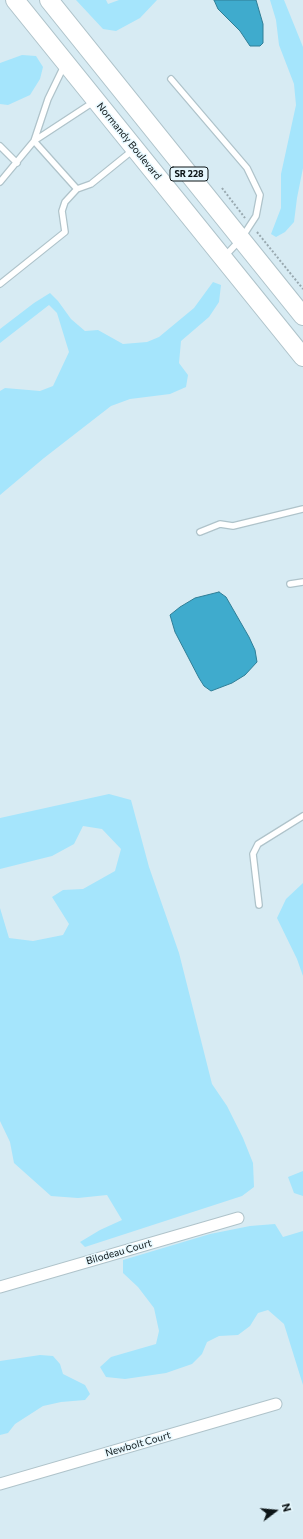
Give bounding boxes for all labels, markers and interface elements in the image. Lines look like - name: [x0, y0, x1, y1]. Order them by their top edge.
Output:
- street label: Normandy Boulevard: [94, 100, 164, 182]
- road number: SR 228: [170, 167, 208, 181]
- street label: Bilodeau Court: [85, 1237, 153, 1267]
- street label: Newbolt Court: [104, 1429, 172, 1459]
- north arrow: [255, 1491, 295, 1531]
- text: N: [280, 1502, 294, 1513]

